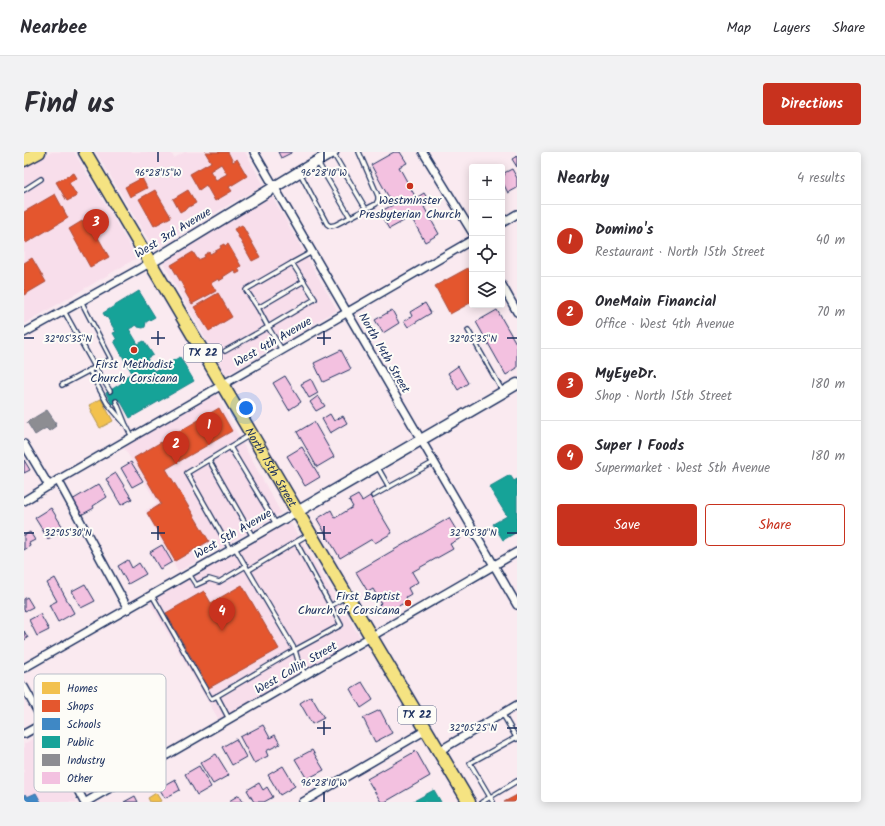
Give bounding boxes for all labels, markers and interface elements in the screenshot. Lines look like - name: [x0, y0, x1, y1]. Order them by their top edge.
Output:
- text: Nearbee: [20, 13, 87, 43]
- text: Map: [727, 17, 751, 39]
- text: Layers: [773, 17, 811, 39]
- text: Share: [833, 17, 865, 39]
- text: Find us: [24, 82, 115, 127]
- button: Directions: [763, 83, 861, 125]
- map controls: [469, 164, 505, 308]
- button: +: [469, 164, 505, 200]
- text: 96°28'15"W: [135, 165, 182, 181]
- text: 96°28'10"W: [301, 165, 347, 181]
- text: Nearby: [557, 165, 609, 192]
- text: 4 results: [797, 168, 845, 189]
- marker: Westminster Presbyterian Church: [405, 181, 415, 191]
- place label: Westminster Presbyterian Church: [359, 191, 461, 224]
- button: −: [469, 200, 505, 236]
- street label: West 3rd Avenue: [131, 202, 215, 263]
- pin: 3: [83, 209, 109, 242]
- text: Domino's: [595, 218, 653, 242]
- text: 1: [568, 230, 572, 251]
- text: 40 m: [816, 230, 845, 251]
- button: locate: [469, 236, 505, 272]
- text: Restaurant · North 15th Street: [595, 242, 765, 263]
- button: layers: [469, 272, 505, 308]
- text: OneMain Financial: [595, 290, 716, 314]
- text: 2: [566, 302, 574, 323]
- text: 70 m: [817, 302, 845, 323]
- street label: North 14th Street: [353, 309, 415, 397]
- street label: West 4th Avenue: [230, 312, 316, 372]
- text: Office · West 4th Avenue: [595, 314, 734, 335]
- text: 32°05'35"N: [44, 331, 92, 347]
- text: 32°05'35"N: [449, 331, 497, 347]
- road number: TX 22: [184, 344, 222, 362]
- marker: First Methodist Church Corsicana: [129, 345, 139, 355]
- place label: First Methodist Church Corsicana: [90, 355, 178, 388]
- text: MyEyeDr.: [595, 362, 657, 386]
- text: 3: [566, 374, 574, 395]
- text: 180 m: [811, 374, 845, 395]
- text: Shop · North 15th Street: [595, 386, 732, 407]
- your location: [236, 398, 256, 418]
- pin: 1: [196, 412, 222, 445]
- street label: North 15th Street: [240, 424, 302, 511]
- pin: 2: [163, 431, 189, 464]
- text: Super 1 Foods: [595, 434, 684, 458]
- text: 4: [566, 446, 574, 467]
- text: 180 m: [811, 446, 845, 467]
- text: Supermarket · West 5th Avenue: [595, 458, 770, 479]
- street label: West 5th Avenue: [191, 504, 276, 564]
- button: Save: [557, 504, 697, 546]
- button: Share: [705, 504, 845, 546]
- text: 32°05'30"N: [44, 525, 92, 541]
- text: 32°05'30"N: [449, 525, 497, 541]
- place label: First Baptist Church of Corsicana: [298, 587, 400, 620]
- pin: 4: [209, 598, 235, 631]
- marker: First Baptist Church of Corsicana: [403, 598, 413, 608]
- street label: West Collin Street: [251, 637, 341, 699]
- legend: [34, 674, 166, 792]
- text: Homes: [67, 680, 98, 698]
- text: Shops: [67, 698, 94, 716]
- road number: TX 22: [398, 706, 436, 724]
- text: Schools: [67, 716, 101, 734]
- text: 32°05'25"N: [449, 720, 497, 736]
- text: Public: [67, 734, 94, 752]
- text: Industry: [67, 752, 106, 770]
- text: Other: [67, 770, 94, 788]
- text: 96°28'10"W: [301, 775, 347, 791]

